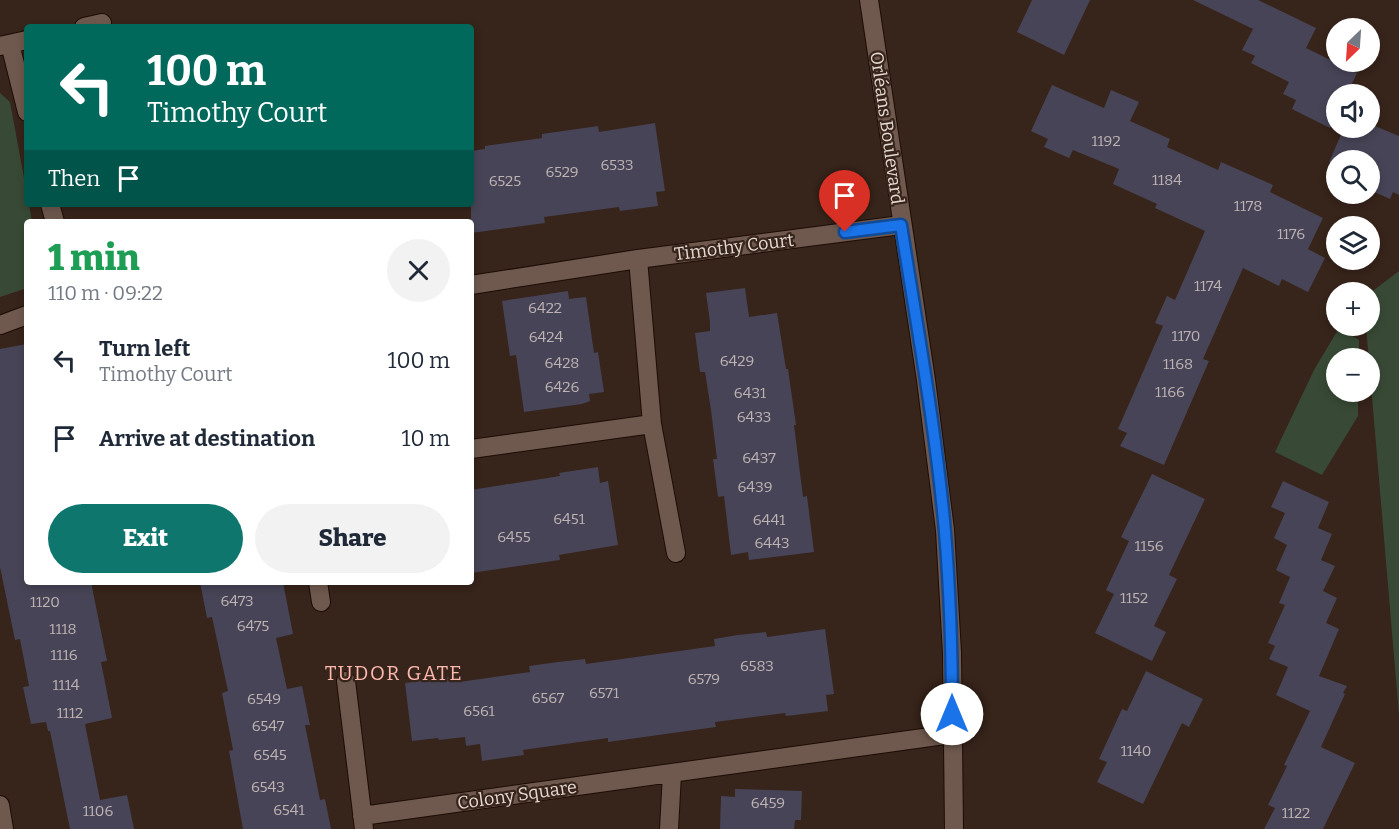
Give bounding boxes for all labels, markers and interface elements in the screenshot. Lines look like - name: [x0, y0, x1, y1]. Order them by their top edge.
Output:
- north arrow: [1326, 18, 1380, 72]
- map controls: [1326, 18, 1380, 402]
- text: 100 m: [147, 46, 266, 96]
- icon: left: [48, 48, 126, 126]
- street label: Orléans Boulevard: [865, 50, 909, 206]
- button: sound: [1326, 84, 1380, 138]
- text: Timothy Court: [147, 97, 327, 129]
- house number: 1192: [1091, 132, 1121, 150]
- button: search: [1326, 150, 1380, 204]
- house number: 6533: [600, 156, 634, 174]
- icon: arrive: [112, 162, 145, 195]
- house number: 6529: [545, 163, 579, 181]
- text: Then: [48, 165, 100, 192]
- pin: [819, 170, 870, 232]
- house number: 1184: [1152, 171, 1182, 189]
- house number: 6525: [489, 172, 521, 190]
- icon: arrive: [828, 179, 861, 212]
- house number: 1178: [1234, 197, 1262, 215]
- button: layers: [1326, 216, 1380, 270]
- house number: 1176: [1277, 225, 1305, 243]
- street label: Timothy Court: [673, 229, 795, 265]
- text: 1 min: [48, 236, 140, 280]
- button: close: [387, 239, 450, 302]
- house number: 1174: [1194, 277, 1222, 295]
- text: 110 m · 09:22: [48, 281, 163, 305]
- button: +: [1326, 282, 1380, 336]
- house number: 6422: [528, 299, 562, 317]
- house number: 1170: [1172, 327, 1200, 345]
- house number: 6424: [529, 328, 564, 346]
- text: Turn left: [99, 335, 191, 362]
- icon: left: [48, 344, 81, 377]
- text: 100 m: [387, 347, 450, 374]
- button: −: [1326, 348, 1380, 402]
- house number: 6429: [720, 352, 754, 370]
- house number: 6428: [545, 354, 579, 372]
- house number: 1168: [1163, 355, 1193, 373]
- text: Timothy Court: [99, 362, 233, 386]
- house number: 6426: [545, 378, 579, 396]
- house number: 1166: [1155, 383, 1185, 401]
- house number: 6431: [734, 384, 766, 402]
- house number: 6433: [737, 408, 771, 426]
- icon: arrive: [48, 422, 81, 455]
- text: Arrive at destination: [99, 425, 315, 452]
- text: 10 m: [402, 425, 450, 452]
- house number: 6437: [742, 449, 776, 467]
- house number: 6439: [738, 478, 772, 496]
- button: Exit: [48, 504, 243, 573]
- button: Share: [255, 504, 450, 573]
- house number: 6451: [553, 510, 585, 528]
- house number: 6441: [753, 511, 785, 529]
- house number: 6455: [497, 528, 531, 546]
- house number: 6443: [754, 534, 790, 552]
- house number: 1156: [1135, 537, 1164, 555]
- house number: 1152: [1120, 589, 1148, 607]
- house number: 6473: [220, 592, 254, 610]
- house number: 1120: [30, 593, 60, 611]
- house number: 6475: [237, 617, 269, 635]
- house number: 1118: [49, 620, 77, 638]
- house number: 1116: [50, 646, 78, 664]
- house number: 6583: [740, 657, 774, 675]
- district label: TUDOR GATE: [325, 661, 463, 685]
- house number: 6579: [688, 670, 720, 688]
- house number: 1114: [52, 676, 80, 694]
- position arrow: [920, 682, 984, 746]
- house number: 6571: [589, 684, 619, 702]
- house number: 6567: [532, 689, 565, 707]
- house number: 6549: [247, 690, 281, 708]
- house number: 6561: [463, 702, 495, 720]
- house number: 1112: [57, 704, 83, 722]
- house number: 6547: [252, 717, 285, 735]
- house number: 1140: [1121, 742, 1151, 760]
- house number: 6545: [253, 746, 287, 764]
- street label: Colony Square: [456, 776, 578, 814]
- house number: 6543: [251, 778, 285, 796]
- house number: 6459: [751, 794, 785, 812]
- house number: 6541: [273, 801, 305, 819]
- house number: 1106: [83, 802, 113, 820]
- house number: 1122: [1282, 804, 1310, 822]

